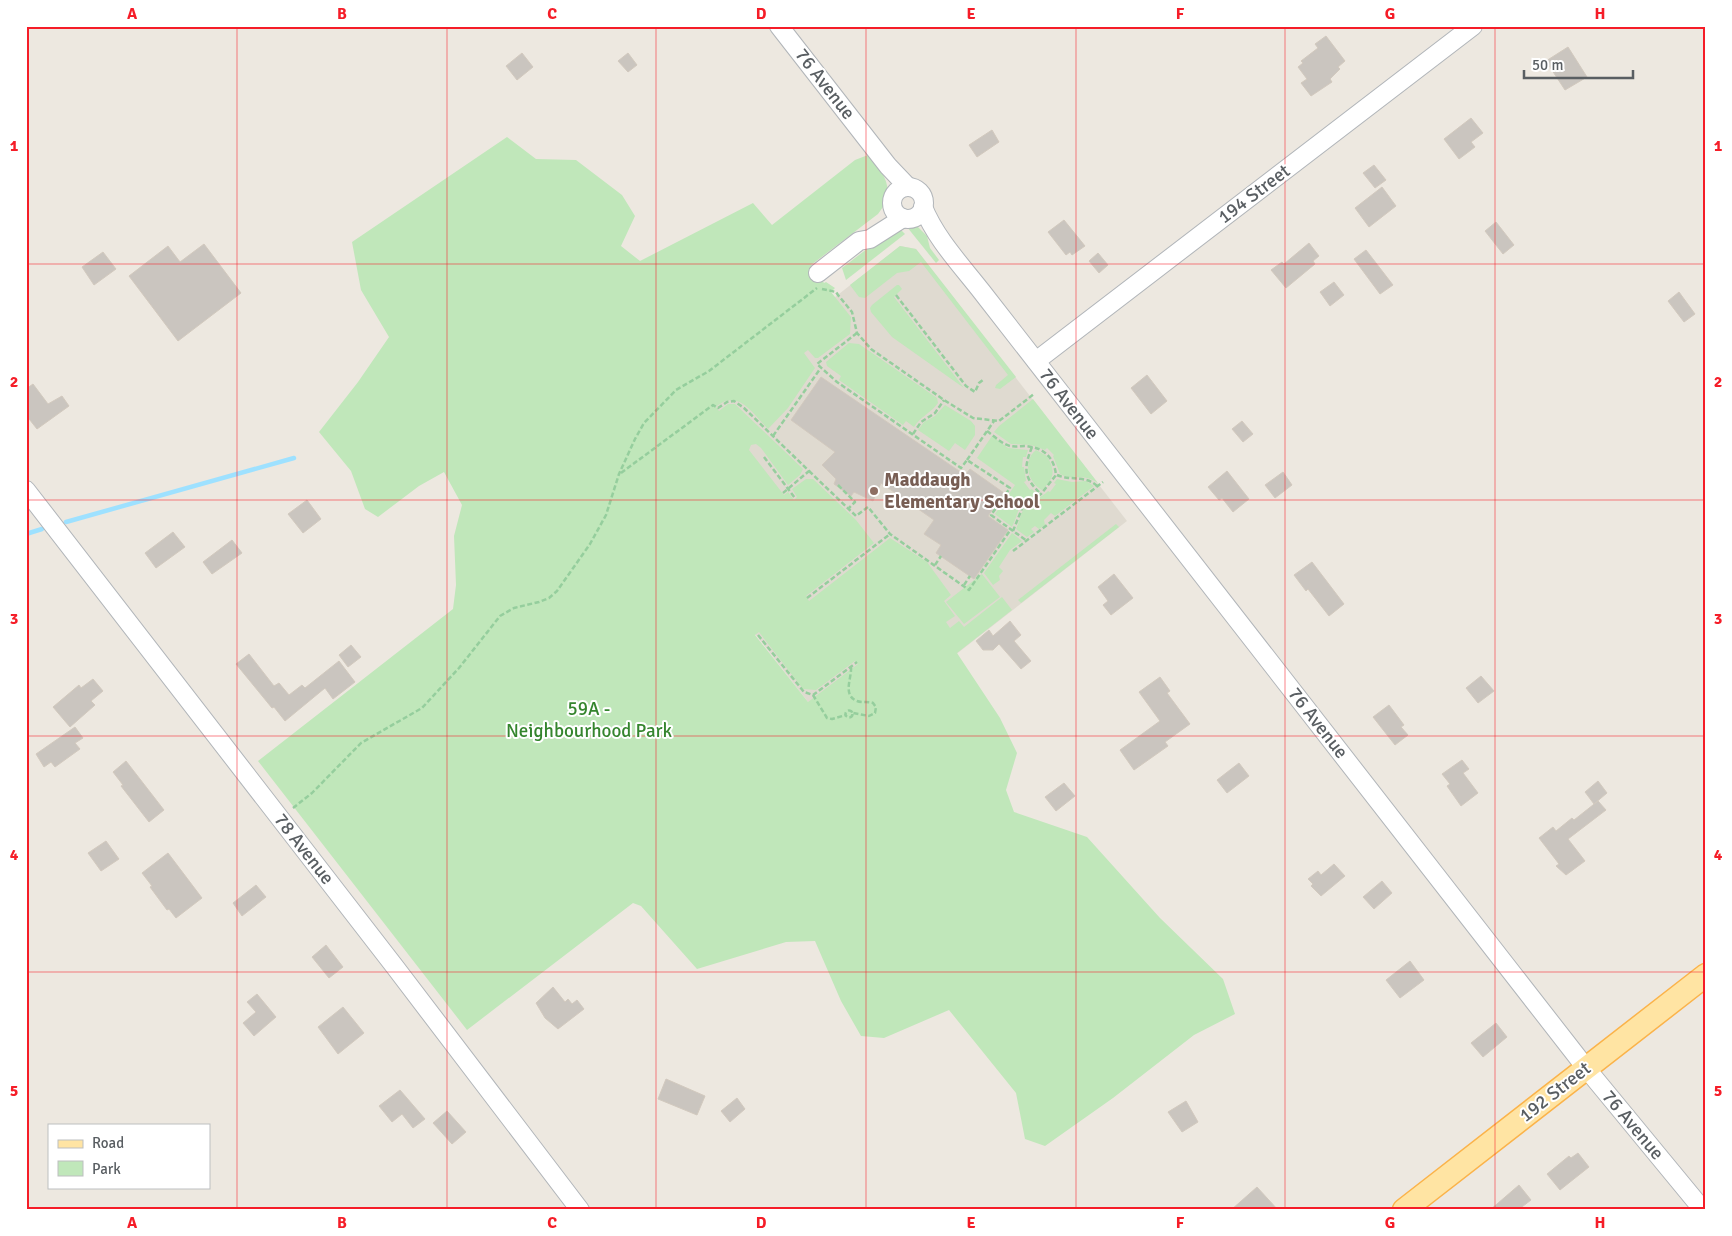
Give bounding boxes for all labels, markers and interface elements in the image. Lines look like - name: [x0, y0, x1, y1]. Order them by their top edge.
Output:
- text: A: [127, 4, 138, 24]
- text: B: [337, 4, 347, 24]
- text: C: [547, 4, 557, 24]
- text: D: [756, 4, 767, 24]
- text: E: [966, 4, 976, 24]
- text: F: [1176, 4, 1185, 24]
- text: G: [1385, 4, 1395, 24]
- text: H: [1595, 4, 1605, 24]
- street label: 76 Avenue: [790, 43, 860, 125]
- scale bar: [1524, 48, 1633, 80]
- text: 50 m: [1532, 56, 1563, 74]
- text: 1: [10, 136, 19, 156]
- text: 1: [1714, 136, 1723, 156]
- street label: 194 Street: [1213, 159, 1295, 229]
- street label: 76 Avenue: [1034, 363, 1104, 445]
- text: 2: [10, 372, 18, 392]
- text: 2: [1714, 372, 1722, 392]
- place label: Maddaugh Elementary School: [884, 468, 1040, 514]
- marker: Maddaugh Elementary School: [868, 485, 880, 497]
- text: 3: [10, 609, 18, 629]
- text: 3: [1714, 609, 1722, 629]
- street label: 76 Avenue: [1283, 682, 1353, 764]
- park label: 59A - Neighbourhood Park: [506, 697, 673, 743]
- street label: 78 Avenue: [269, 808, 339, 890]
- text: 4: [10, 845, 19, 865]
- text: 4: [1714, 845, 1723, 865]
- street label: 192 Street: [1514, 1056, 1596, 1127]
- text: 5: [10, 1081, 18, 1101]
- text: 5: [1714, 1081, 1722, 1101]
- street label: 76 Avenue: [1597, 1085, 1669, 1165]
- legend: [48, 1124, 210, 1188]
- text: Road: [92, 1134, 124, 1152]
- text: Park: [92, 1160, 121, 1178]
- text: A: [127, 1213, 138, 1233]
- text: B: [337, 1213, 347, 1233]
- text: C: [547, 1213, 557, 1233]
- text: D: [756, 1213, 767, 1233]
- text: E: [966, 1213, 976, 1233]
- text: F: [1176, 1213, 1185, 1233]
- text: G: [1385, 1213, 1395, 1233]
- text: H: [1595, 1213, 1605, 1233]

